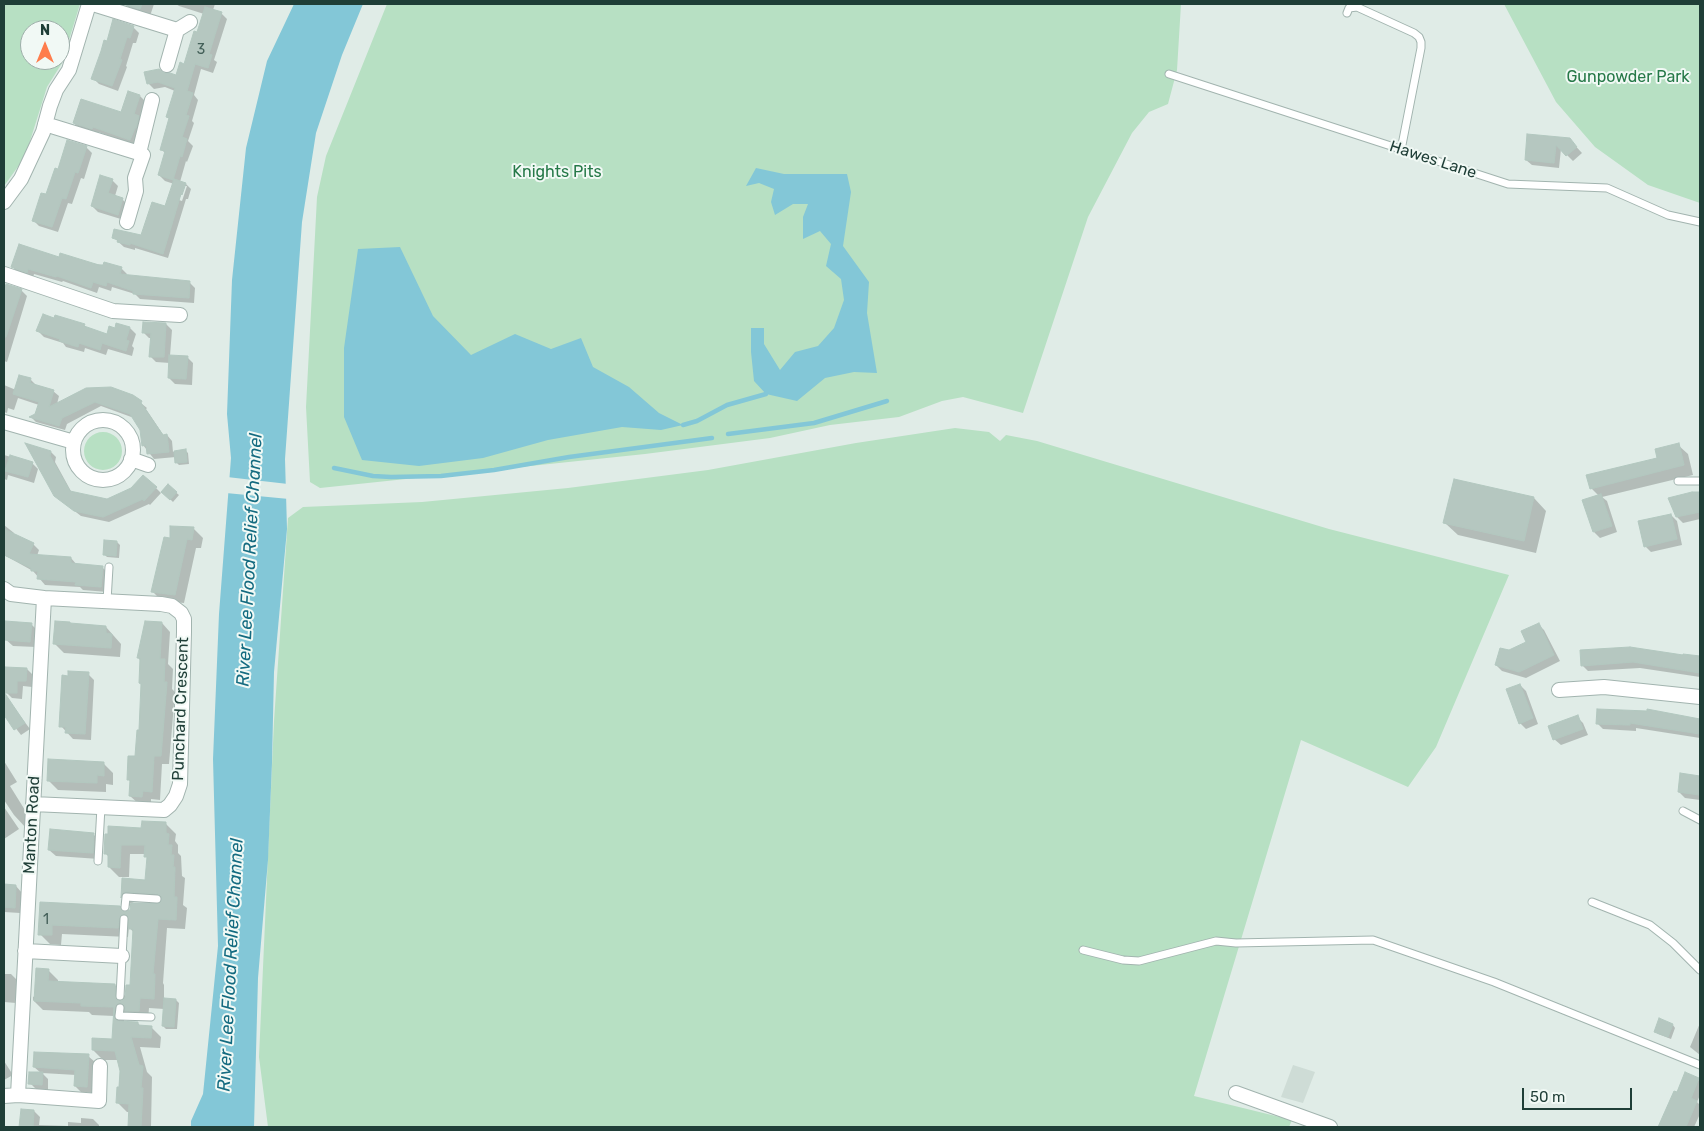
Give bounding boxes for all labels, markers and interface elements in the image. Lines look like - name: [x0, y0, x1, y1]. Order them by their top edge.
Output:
- north arrow: [20, 20, 70, 70]
- text: N: [40, 22, 50, 39]
- house number: 3: [197, 42, 205, 58]
- park label: Gunpowder Park: [1566, 67, 1690, 87]
- street label: Hawes Lane: [1387, 137, 1479, 183]
- park label: Knights Pits: [512, 162, 602, 182]
- water label: River Lee Flood Relief Channel: [233, 433, 267, 687]
- street label: Punchard Crescent: [169, 637, 193, 781]
- street label: Manton Road: [20, 776, 44, 874]
- water label: River Lee Flood Relief Channel: [214, 838, 248, 1092]
- house number: 1: [43, 912, 49, 928]
- scale bar: [1524, 1078, 1634, 1110]
- text: 50 m: [1530, 1088, 1565, 1106]

